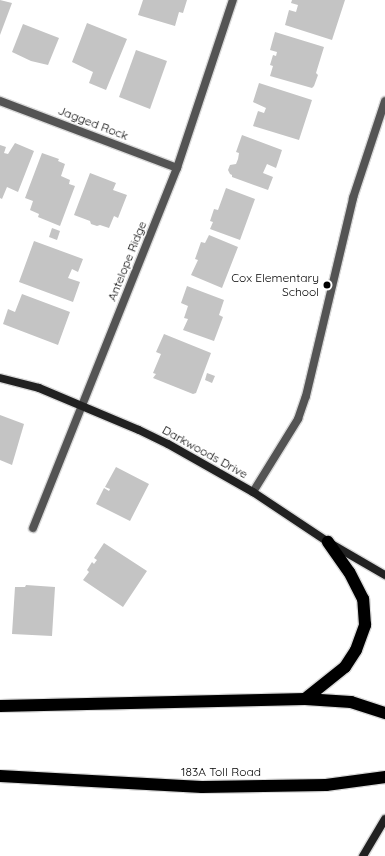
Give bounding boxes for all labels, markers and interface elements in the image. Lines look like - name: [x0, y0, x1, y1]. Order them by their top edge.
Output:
- street label: Jagged Rock: [56, 103, 130, 143]
- street label: Antelope Ridge: [104, 219, 150, 303]
- place label: Cox Elementary School: [231, 271, 319, 299]
- marker: Cox Elementary School: [322, 280, 332, 290]
- street label: Darkwoods Drive: [160, 423, 250, 481]
- street label: 183A Toll Road: [181, 765, 261, 779]

